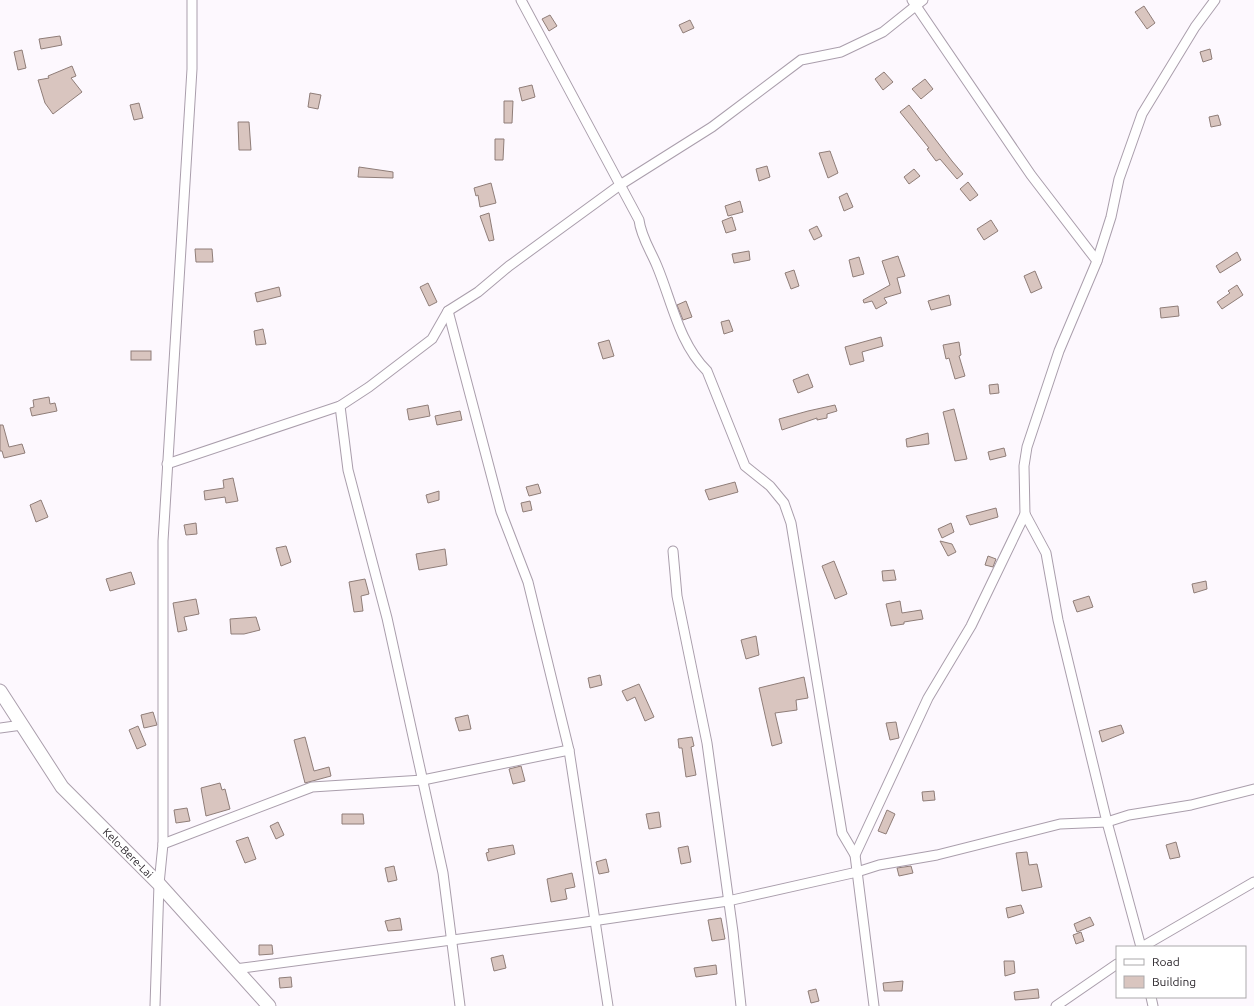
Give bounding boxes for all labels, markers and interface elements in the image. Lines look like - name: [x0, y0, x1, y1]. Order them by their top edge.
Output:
- street label: Kelo-Bere-Lai: [101, 826, 155, 880]
- legend: [1116, 946, 1246, 998]
- text: Road: [1152, 955, 1180, 968]
- text: Building: [1152, 975, 1196, 988]

